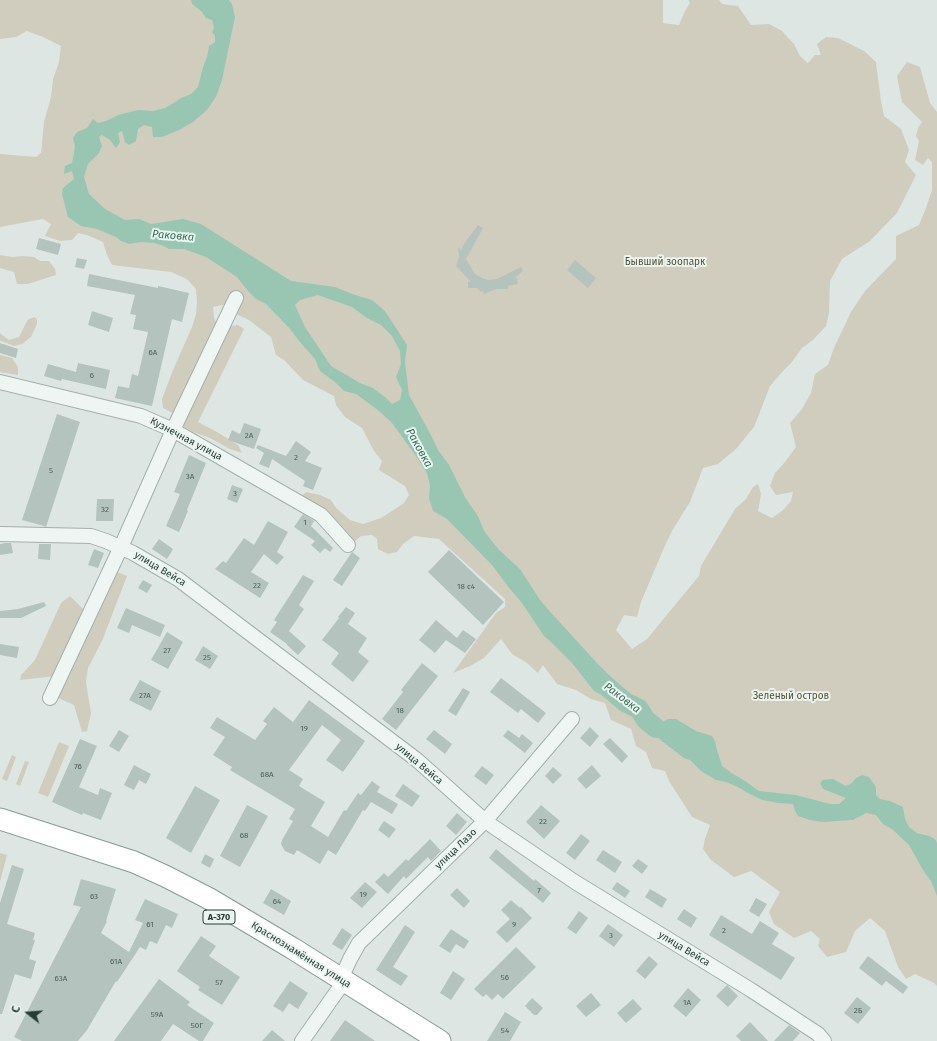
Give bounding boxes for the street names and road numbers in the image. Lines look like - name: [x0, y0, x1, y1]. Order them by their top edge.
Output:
- street label: Кузнечная улица: [148, 415, 224, 463]
- street label: улица Вейса: [132, 549, 188, 589]
- street label: улица Вейса: [393, 741, 445, 787]
- street label: улица Лазо: [433, 826, 479, 872]
- road number: А-370: [203, 910, 235, 924]
- street label: Краснознамённая улица: [249, 919, 353, 991]
- street label: улица Вейса: [656, 929, 712, 969]

